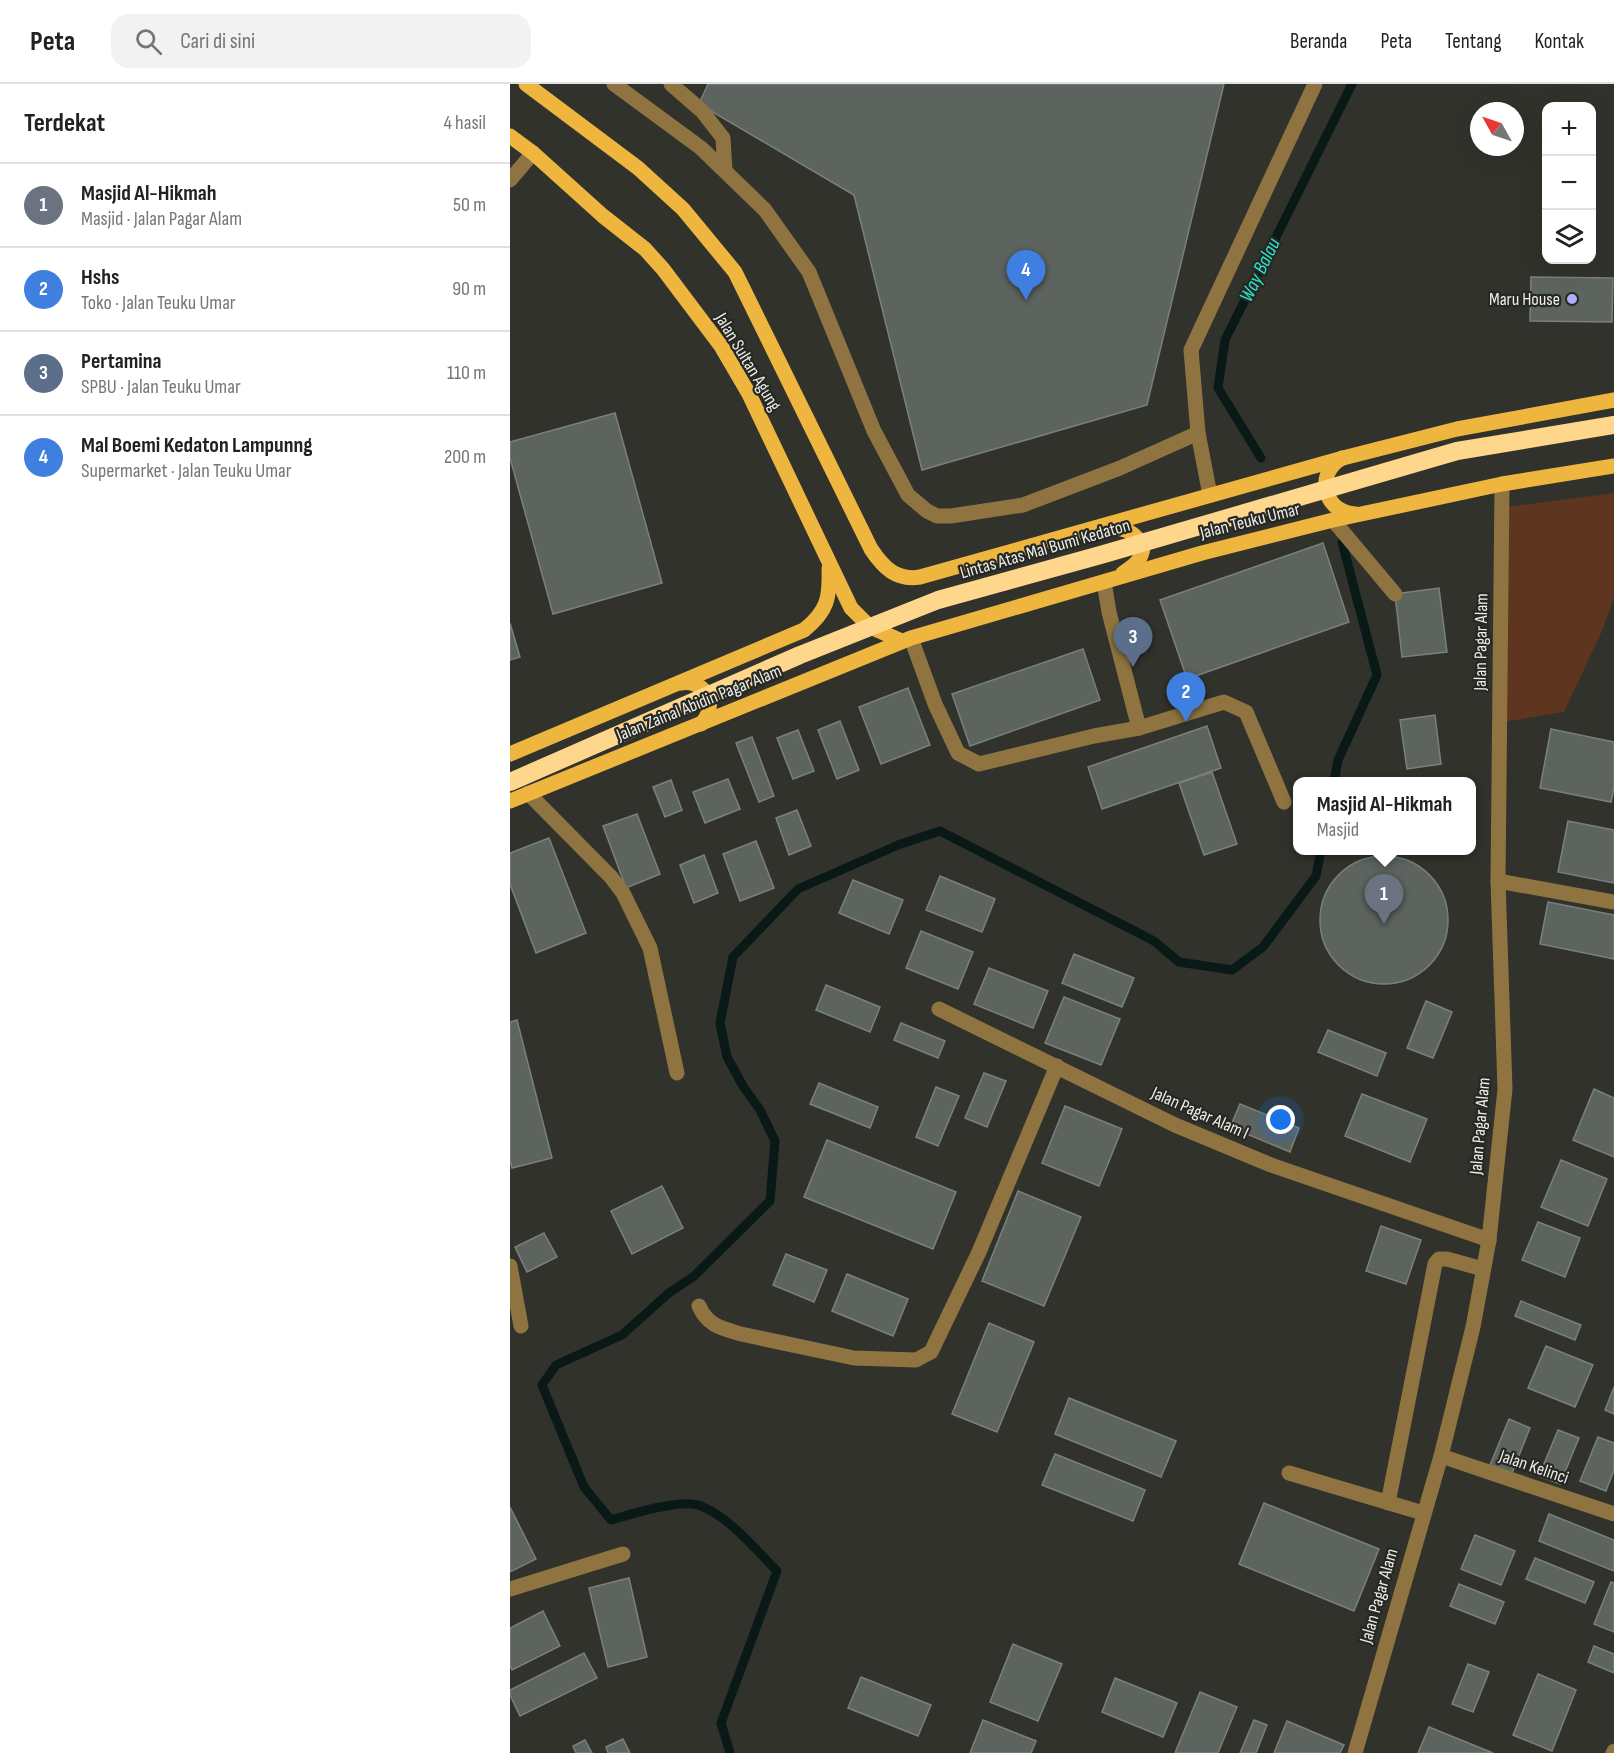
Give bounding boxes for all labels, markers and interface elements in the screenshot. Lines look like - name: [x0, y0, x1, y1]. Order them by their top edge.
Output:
- search box: [111, 14, 531, 68]
- text: Peta: [30, 25, 75, 58]
- icon: search: [132, 25, 165, 58]
- text: Cari di sini: [180, 28, 255, 55]
- text: Beranda: [1290, 29, 1347, 54]
- text: Peta: [1380, 29, 1412, 54]
- text: Tentang: [1445, 29, 1502, 54]
- text: Kontak: [1535, 29, 1584, 54]
- north arrow: [1470, 102, 1524, 156]
- map controls: [1542, 102, 1596, 264]
- button: +: [1542, 102, 1596, 156]
- text: Terdekat: [24, 108, 105, 139]
- text: 4 hasil: [444, 111, 486, 135]
- button: −: [1542, 156, 1596, 210]
- text: Masjid Al-Hikmah: [81, 180, 217, 207]
- text: 1: [40, 193, 47, 217]
- text: 50 m: [453, 193, 486, 217]
- text: Masjid · Jalan Pagar Alam: [81, 207, 242, 231]
- button: layers: [1542, 210, 1596, 264]
- water label: Way Balau: [1234, 233, 1286, 306]
- pin: 4: [1006, 250, 1046, 300]
- text: Hshs: [81, 264, 119, 291]
- text: 2: [39, 277, 48, 301]
- text: 90 m: [452, 277, 486, 301]
- place label: Maru House: [1489, 289, 1560, 310]
- text: Toko · Jalan Teuku Umar: [81, 291, 236, 315]
- marker: Maru House: [1565, 292, 1579, 306]
- street label: Jalan Sultan Agung: [710, 308, 785, 415]
- text: Pertamina: [81, 348, 162, 375]
- text: 3: [39, 361, 48, 385]
- text: 110 m: [447, 361, 486, 385]
- text: SPBU · Jalan Teuku Umar: [81, 375, 241, 399]
- text: Mal Boemi Kedaton Lampunng: [81, 432, 312, 459]
- text: 4: [39, 445, 48, 469]
- text: 200 m: [444, 445, 486, 469]
- text: Supermarket · Jalan Teuku Umar: [81, 459, 292, 483]
- street label: Jalan Teuku Umar: [1197, 498, 1302, 544]
- street label: Lintas Atas Mal Bumi Kedaton: [957, 515, 1133, 583]
- street label: Jalan Pagar Alam: [1470, 593, 1492, 692]
- pin: 3: [1114, 618, 1152, 667]
- street label: Jalan Zainal Abidin Pagar Alam: [613, 660, 785, 746]
- pin: 2: [1166, 672, 1206, 722]
- popup: [1293, 777, 1476, 855]
- text: Masjid Al-Hikmah: [1317, 791, 1452, 818]
- text: Masjid: [1317, 818, 1359, 842]
- pin: 1: [1364, 874, 1404, 924]
- street label: Jalan Pagar Alam: [1465, 1077, 1495, 1176]
- street label: Jalan Pagar Alam I: [1147, 1082, 1252, 1144]
- your location: [1266, 1105, 1295, 1134]
- street label: Jalan Kelinci: [1496, 1445, 1571, 1489]
- street label: Jalan Pagar Alam: [1355, 1546, 1403, 1647]

